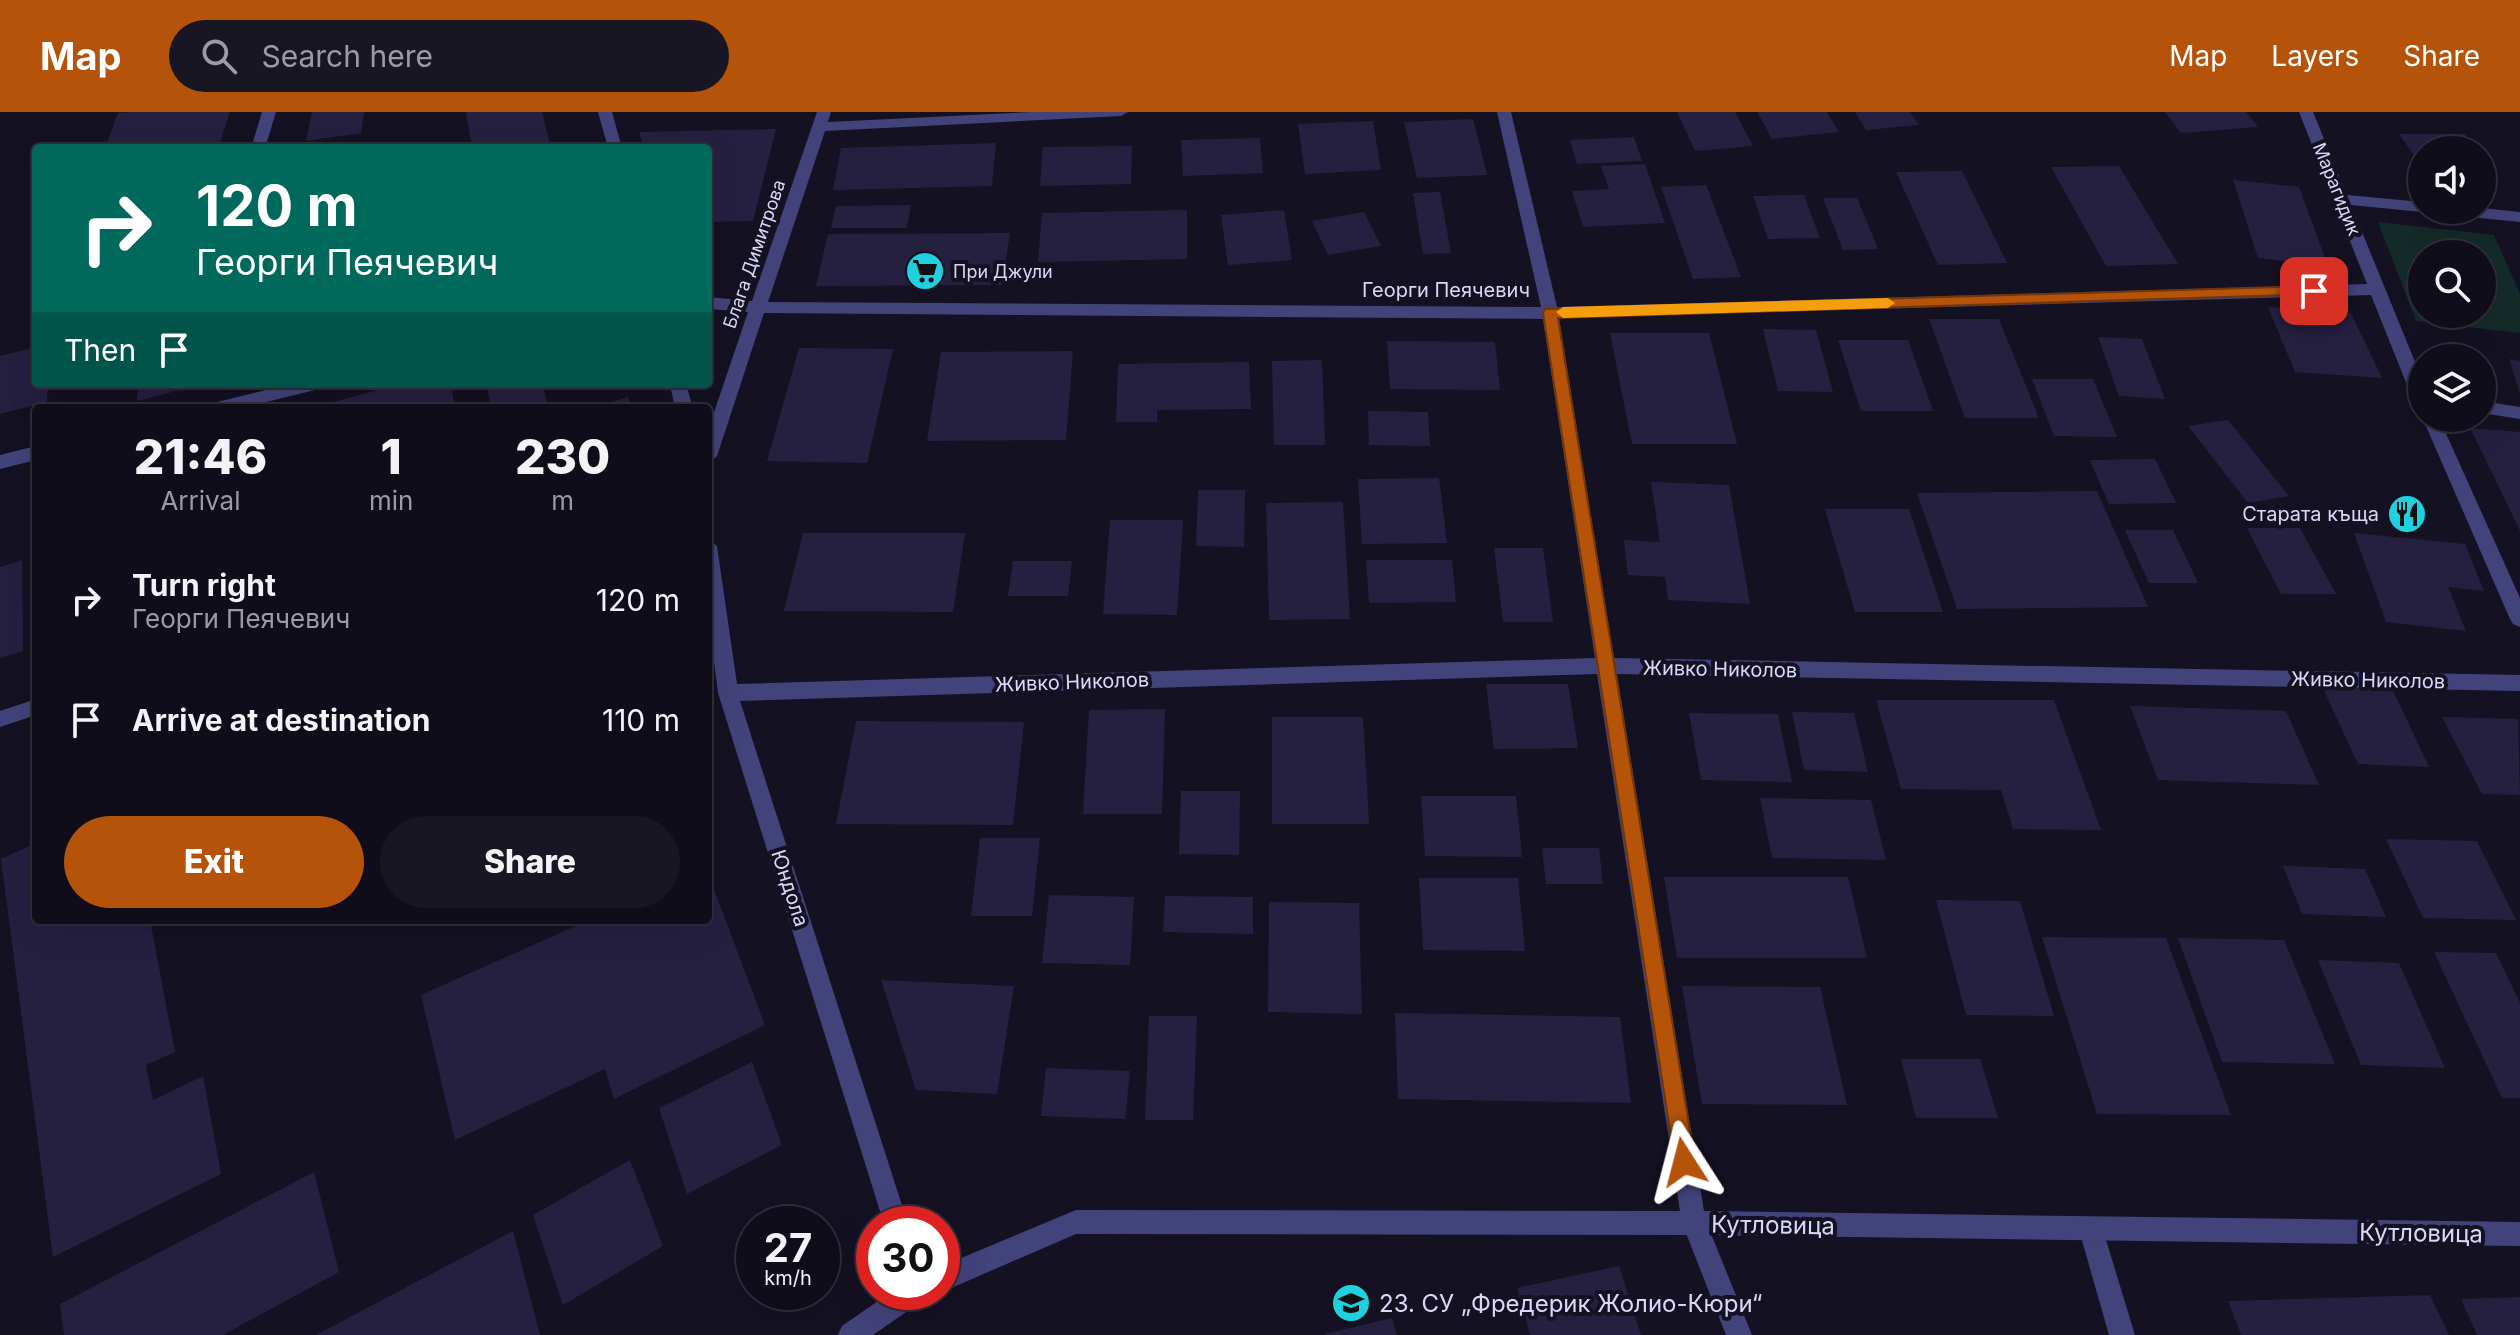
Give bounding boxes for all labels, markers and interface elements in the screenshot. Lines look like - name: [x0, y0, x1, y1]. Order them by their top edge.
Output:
- search box: [169, 20, 729, 92]
- text: Map: [40, 33, 121, 79]
- icon: search: [197, 34, 241, 78]
- text: Search here: [261, 38, 433, 74]
- text: Map: [2169, 39, 2227, 73]
- text: Layers: [2271, 39, 2359, 73]
- text: Share: [2403, 39, 2480, 73]
- map controls: [2408, 136, 2496, 432]
- button: sound: [2408, 136, 2496, 224]
- street label: Марагидик: [2309, 140, 2365, 239]
- text: 120 m: [196, 172, 358, 240]
- icon: right: [64, 176, 168, 280]
- street label: Блага Димитрова: [719, 177, 789, 331]
- text: Георги Пеячевич: [196, 240, 498, 284]
- button: search: [2408, 240, 2496, 328]
- supermarket icon: При Джули: [904, 250, 946, 292]
- pin: [2280, 257, 2348, 325]
- place label: При Джули: [953, 261, 1053, 282]
- icon: arrive: [2292, 269, 2336, 313]
- street label: Георги Пеячевич: [1362, 278, 1530, 302]
- icon: arrive: [152, 328, 196, 372]
- text: Then: [64, 332, 136, 368]
- button: layers: [2408, 344, 2496, 432]
- text: 21:46: [134, 427, 267, 486]
- text: 1: [381, 427, 402, 486]
- text: 230: [515, 427, 610, 486]
- text: Arrival: [160, 485, 240, 516]
- text: min: [369, 485, 413, 516]
- text: m: [551, 485, 574, 516]
- restaurant icon: Старата къща: [2386, 493, 2428, 535]
- place label: Старата къща: [2242, 502, 2379, 526]
- text: Turn right: [132, 567, 276, 603]
- icon: right: [64, 578, 108, 622]
- text: 120 m: [596, 582, 680, 618]
- text: Георги Пеячевич: [132, 603, 350, 634]
- street label: Живко Николов: [1643, 656, 1797, 682]
- street label: Живко Николов: [995, 667, 1149, 697]
- street label: Живко Николов: [2291, 667, 2445, 693]
- icon: arrive: [64, 698, 108, 742]
- text: Arrive at destination: [132, 702, 430, 738]
- text: 110 m: [602, 702, 680, 738]
- button: Exit: [64, 816, 364, 908]
- button: Share: [380, 816, 680, 908]
- street label: Юндола: [766, 847, 814, 929]
- position arrow: [1642, 1120, 1726, 1204]
- speed limit sign: 30: [856, 1206, 960, 1310]
- street label: Кутловица: [1711, 1209, 1835, 1241]
- street label: Кутловица: [2359, 1217, 2483, 1249]
- text: 27: [764, 1223, 812, 1272]
- text: km/h: [764, 1266, 812, 1290]
- school or university icon: 23. СУ „Фредерик Жолио-Кюри“: [1330, 1282, 1372, 1324]
- place label: 23. СУ „Фредерик Жолио-Кюри“: [1379, 1289, 1762, 1318]

